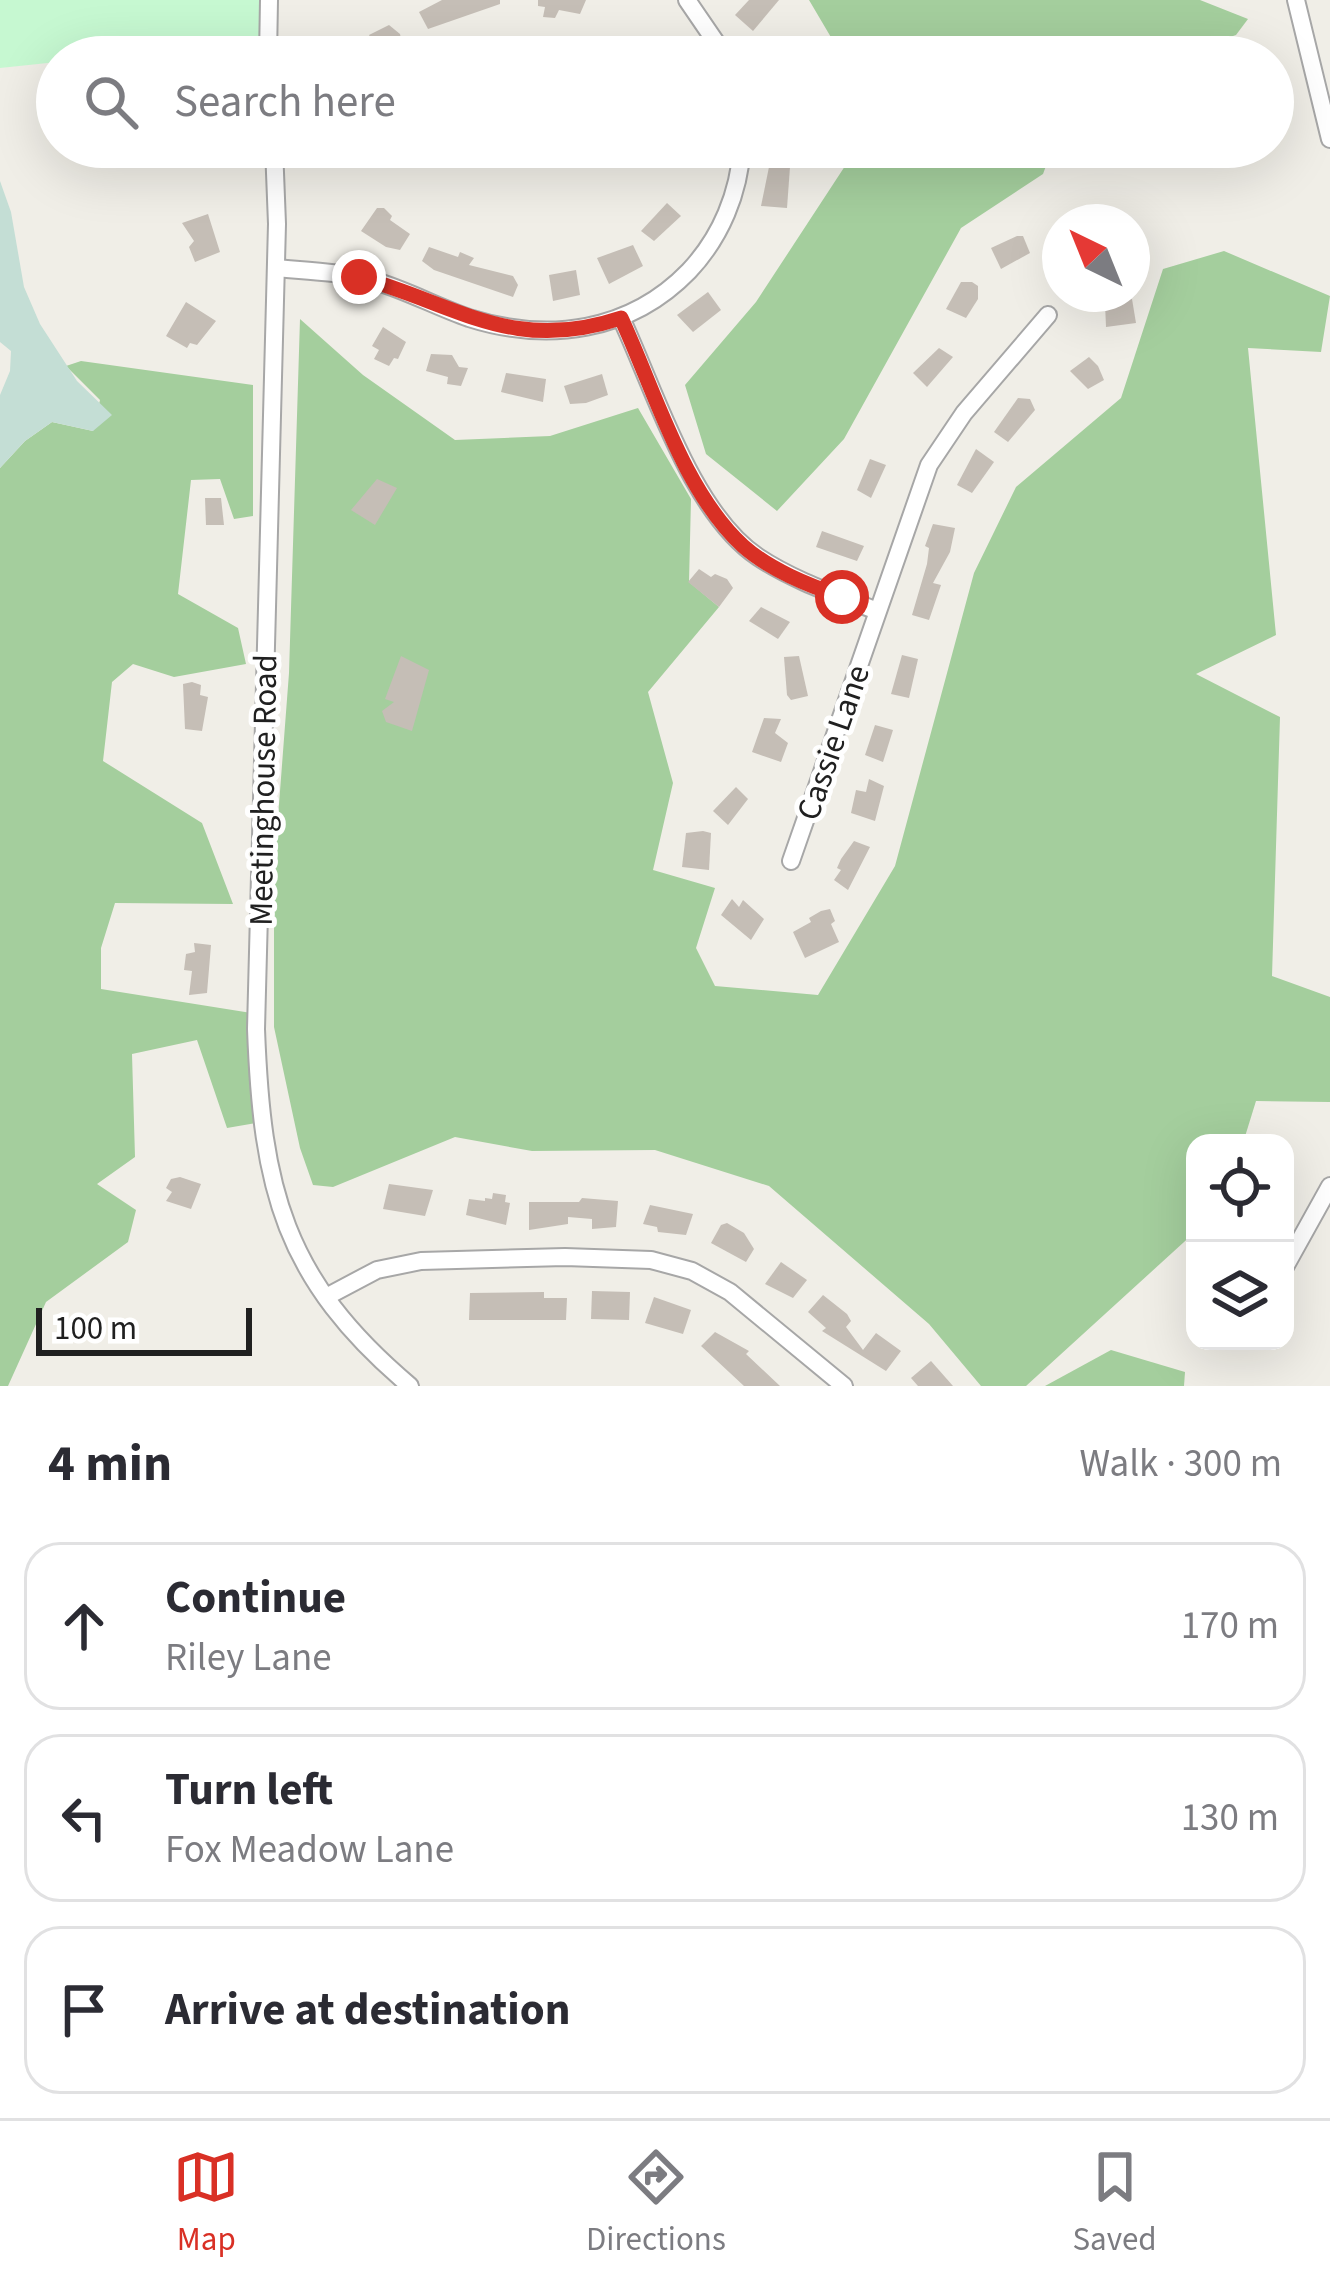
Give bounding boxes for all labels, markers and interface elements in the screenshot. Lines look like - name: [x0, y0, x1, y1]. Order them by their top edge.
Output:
- search box: [36, 36, 1294, 168]
- icon: search: [78, 69, 144, 135]
- text: Search here: [174, 70, 396, 134]
- north arrow: [1042, 204, 1150, 312]
- route end: [332, 250, 386, 304]
- route start: [815, 570, 869, 624]
- street label: Meetinghouse Road: [238, 654, 289, 926]
- street label: Cassie Lane: [785, 659, 882, 826]
- map controls: [1186, 1134, 1294, 1350]
- button: locate: [1186, 1134, 1294, 1242]
- button: layers: [1186, 1242, 1294, 1350]
- scale bar: [36, 1302, 252, 1355]
- text: 100 m: [54, 1305, 137, 1352]
- text: 4 min: [48, 1428, 172, 1500]
- text: Walk · 300 m: [1079, 1436, 1282, 1492]
- text: Continue: [165, 1566, 346, 1630]
- icon: ahead: [51, 1593, 117, 1659]
- text: 170 m: [1181, 1598, 1279, 1654]
- text: Riley Lane: [165, 1630, 332, 1686]
- text: Turn left: [165, 1758, 333, 1822]
- icon: left: [51, 1785, 117, 1851]
- text: 130 m: [1181, 1790, 1279, 1846]
- text: Fox Meadow Lane: [165, 1822, 454, 1878]
- icon: arrive: [51, 1977, 117, 2043]
- text: Arrive at destination: [165, 1978, 570, 2042]
- tab: Map: [173, 2144, 239, 2263]
- tab: Directions: [586, 2144, 726, 2263]
- tab: Saved: [1072, 2144, 1157, 2263]

